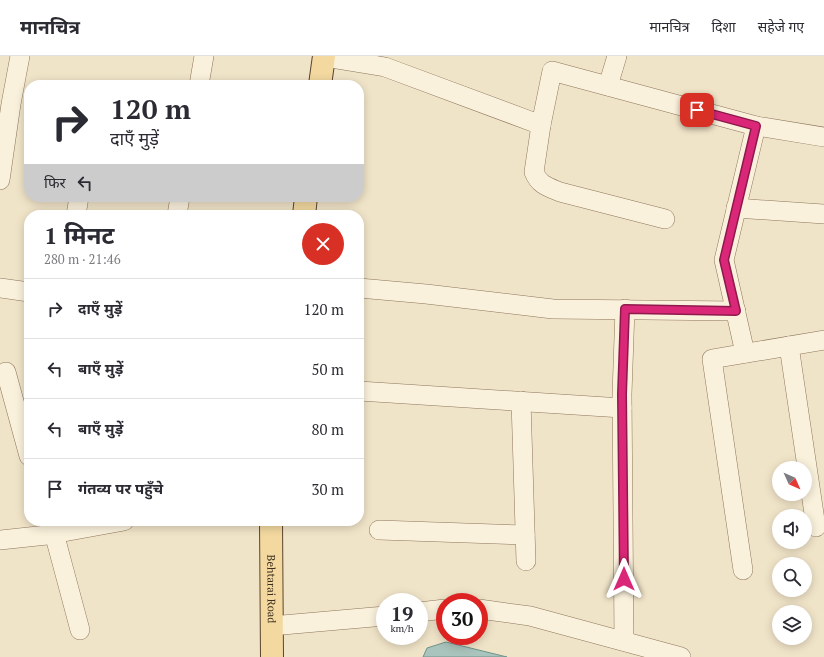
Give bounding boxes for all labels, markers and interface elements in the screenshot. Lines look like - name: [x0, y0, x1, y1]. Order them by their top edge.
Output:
- text: मानचित्र: [20, 14, 80, 39]
- text: मानचित्र: [649, 17, 689, 36]
- text: दिशा: [711, 17, 736, 36]
- text: सहेजे गए: [758, 17, 804, 36]
- text: 120 m: [110, 90, 191, 127]
- pin: [680, 93, 714, 127]
- icon: right: [44, 96, 96, 148]
- icon: arrive: [686, 99, 708, 121]
- text: दाएँ मुड़ें: [110, 126, 159, 150]
- text: फिर: [44, 172, 66, 192]
- icon: left: [74, 172, 96, 194]
- text: 1 मिनट: [44, 219, 114, 251]
- button: close: [302, 223, 344, 265]
- text: 280 m · 21:46: [44, 250, 121, 268]
- icon: right: [44, 298, 66, 320]
- text: दाएँ मुड़ें: [78, 298, 122, 318]
- text: 120 m: [303, 299, 344, 319]
- icon: left: [44, 358, 66, 380]
- text: बाएँ मुड़ें: [78, 358, 123, 378]
- text: 50 m: [311, 359, 344, 379]
- icon: left: [44, 418, 66, 440]
- text: बाएँ मुड़ें: [78, 418, 123, 438]
- text: 80 m: [311, 419, 344, 439]
- north arrow: [772, 461, 812, 501]
- map controls: [772, 461, 812, 645]
- icon: arrive: [44, 478, 66, 500]
- text: गंतव्य पर पहुँचे: [78, 478, 163, 498]
- text: 30 m: [311, 479, 344, 499]
- button: sound: [772, 509, 812, 549]
- street label: Behtarai Road: [264, 555, 279, 623]
- button: search: [772, 557, 812, 597]
- position arrow: [603, 558, 645, 600]
- speed limit sign: 30: [436, 593, 488, 645]
- text: 19: [391, 600, 413, 627]
- button: layers: [772, 605, 812, 645]
- text: km/h: [390, 622, 414, 635]

